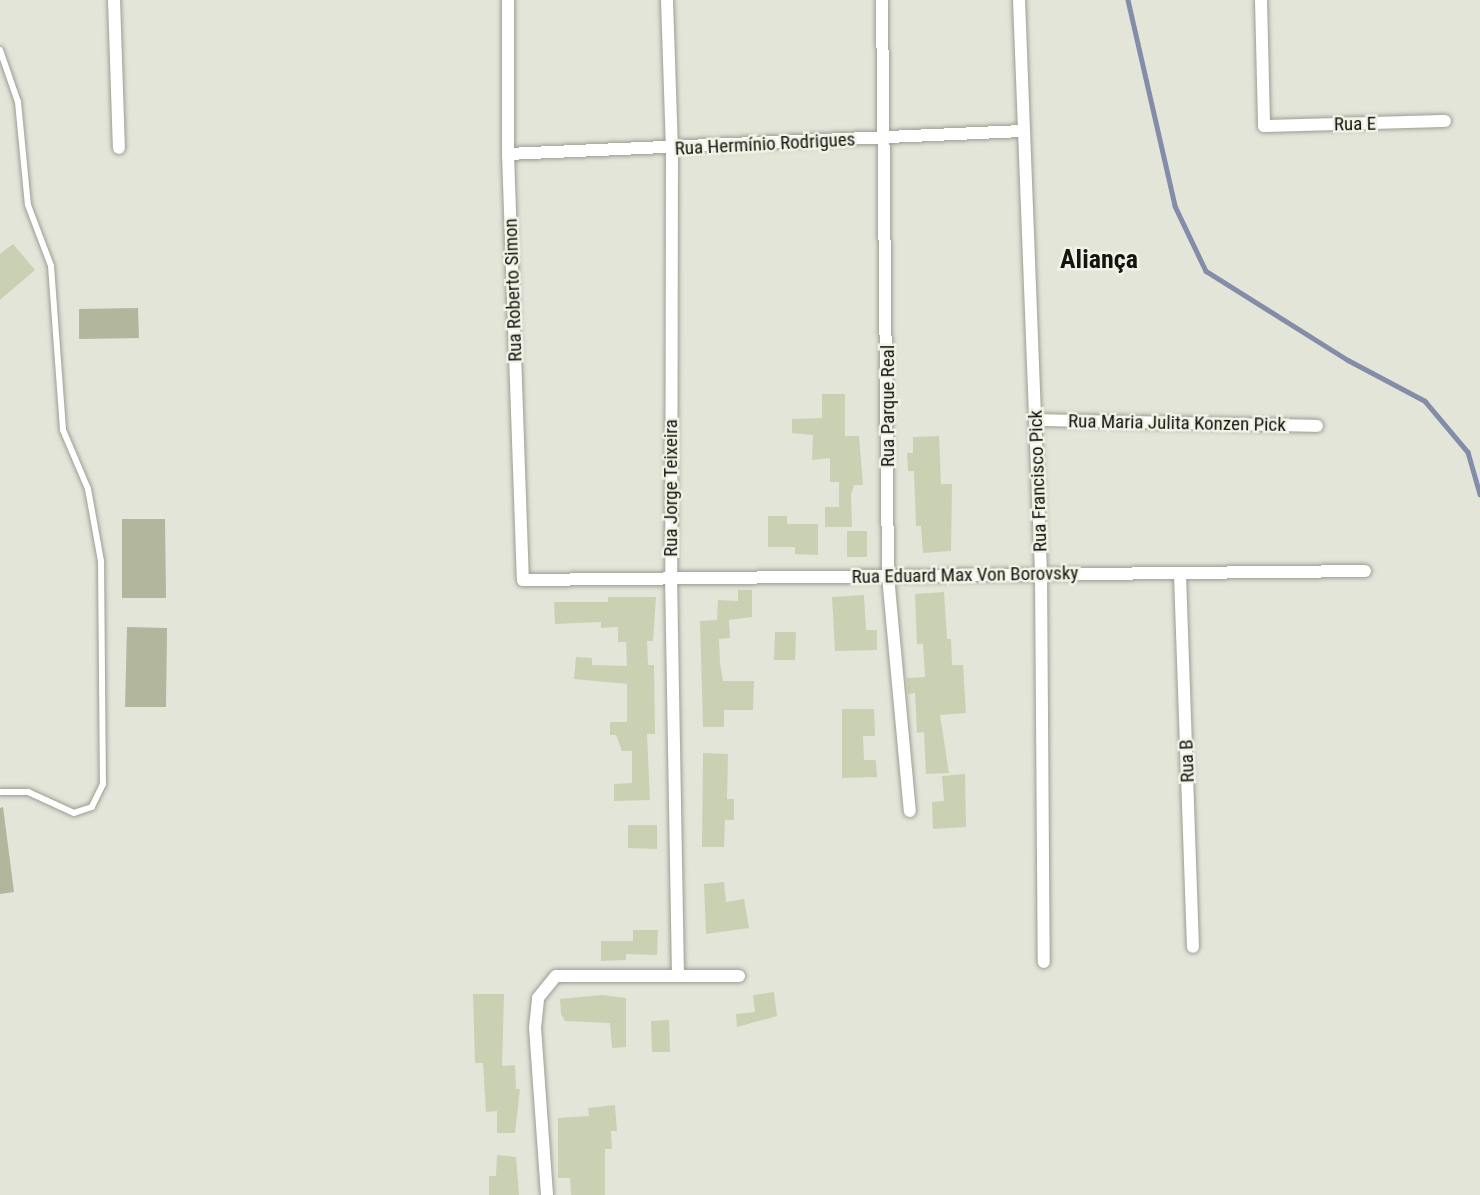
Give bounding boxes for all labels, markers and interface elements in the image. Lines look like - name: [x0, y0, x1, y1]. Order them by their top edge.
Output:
- street label: Rua E: [1334, 112, 1376, 136]
- street label: Rua Hermínio Rodrigues: [674, 128, 856, 160]
- street label: Rua Roberto Simon: [499, 218, 527, 362]
- district label: Aliança: [1060, 244, 1138, 276]
- street label: Rua Parque Real: [877, 345, 899, 467]
- street label: Rua Francisco Pick: [1024, 410, 1052, 552]
- street label: Rua Maria Julita Konzen Pick: [1068, 410, 1286, 436]
- street label: Rua Jorge Teixeira: [660, 419, 682, 557]
- street label: Rua Eduard Max Von Borovsky: [851, 562, 1079, 588]
- street label: Rua B: [1175, 739, 1199, 783]

